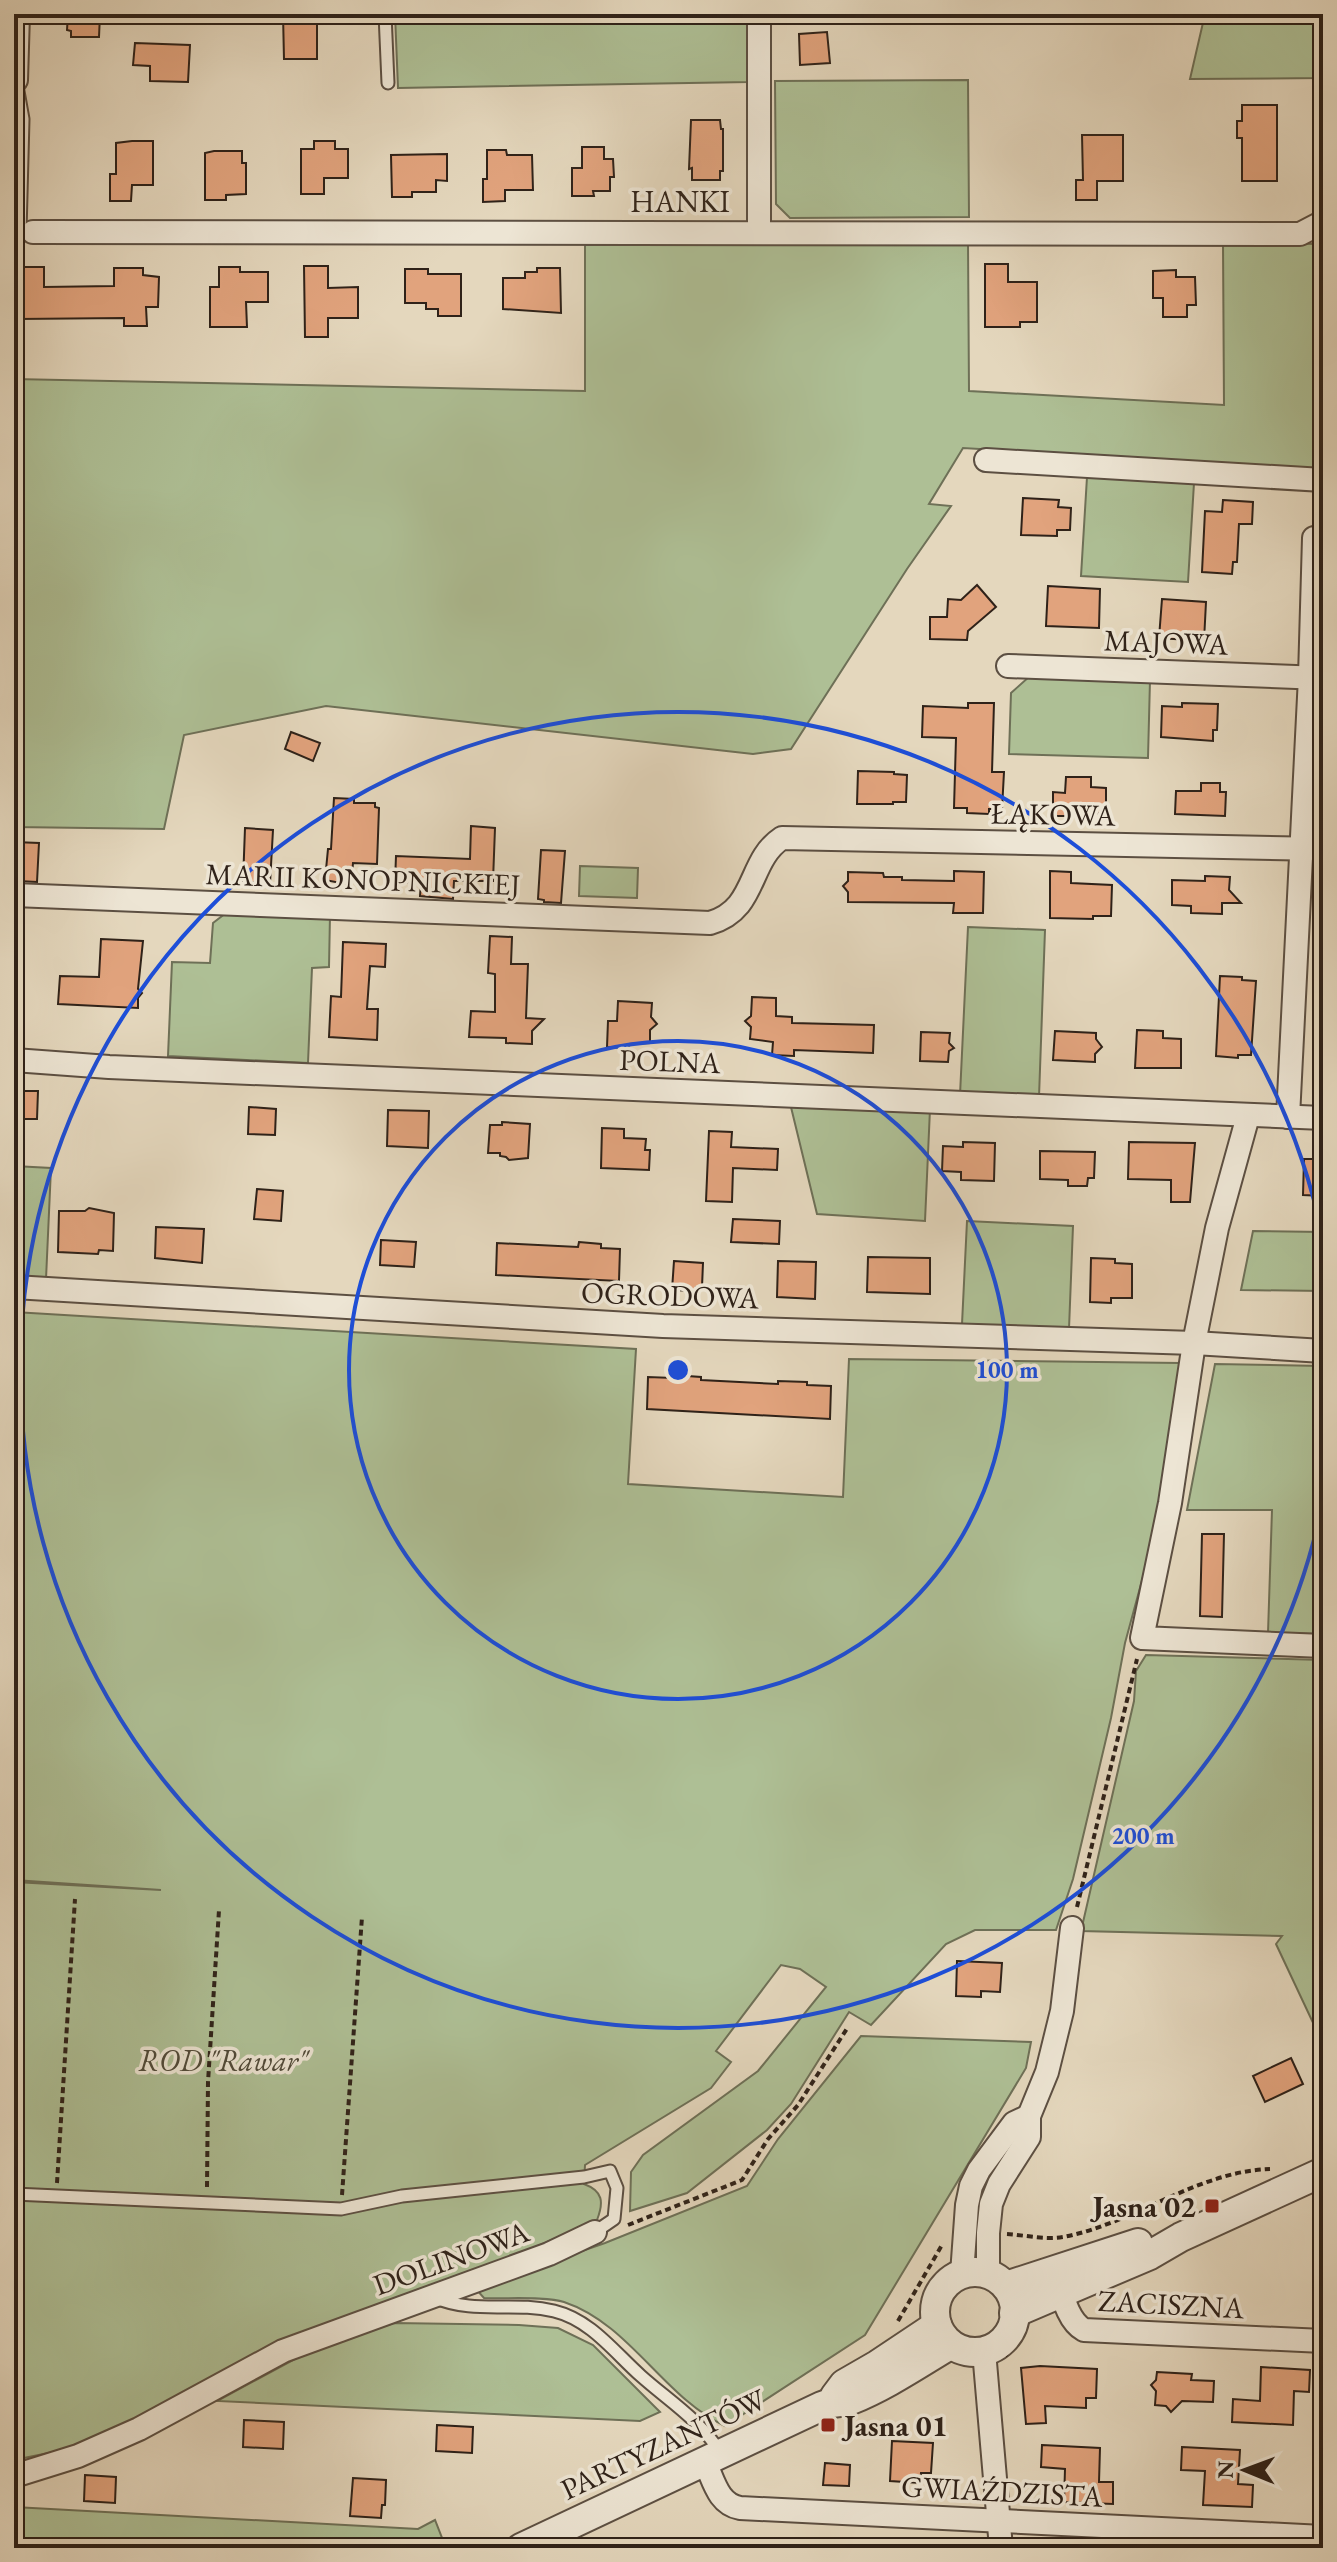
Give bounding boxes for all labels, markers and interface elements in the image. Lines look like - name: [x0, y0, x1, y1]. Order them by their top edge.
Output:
- street label: HANKI: [630, 182, 730, 221]
- street label: MAJOWA: [1103, 620, 1229, 664]
- street label: ŁĄKOWA: [990, 793, 1116, 835]
- street label: MARII KONOPNICKIEJ: [205, 854, 521, 904]
- street label: POLNA: [619, 1040, 722, 1082]
- street label: OGRODOWA: [580, 1272, 760, 1318]
- text: 100 m: [975, 1354, 1039, 1385]
- centre of rings: [664, 1356, 692, 1384]
- text: 200 m: [1111, 1820, 1175, 1851]
- park label: ROD "Rawar": [138, 2041, 311, 2080]
- place label: Jasna 02: [1089, 2187, 1196, 2226]
- marker: Jasna 02: [1203, 2197, 1221, 2215]
- street label: DOLINOWA: [368, 2212, 535, 2304]
- street label: ZACISZNA: [1097, 2281, 1245, 2327]
- street label: PARTYZANTÓW: [554, 2379, 772, 2509]
- place label: Jasna 01: [841, 2406, 948, 2445]
- marker: Jasna 01: [819, 2416, 837, 2434]
- north arrow: [1205, 2430, 1285, 2510]
- text: N: [1211, 2460, 1240, 2479]
- street label: GWIAŹDZISTA: [900, 2466, 1104, 2516]

